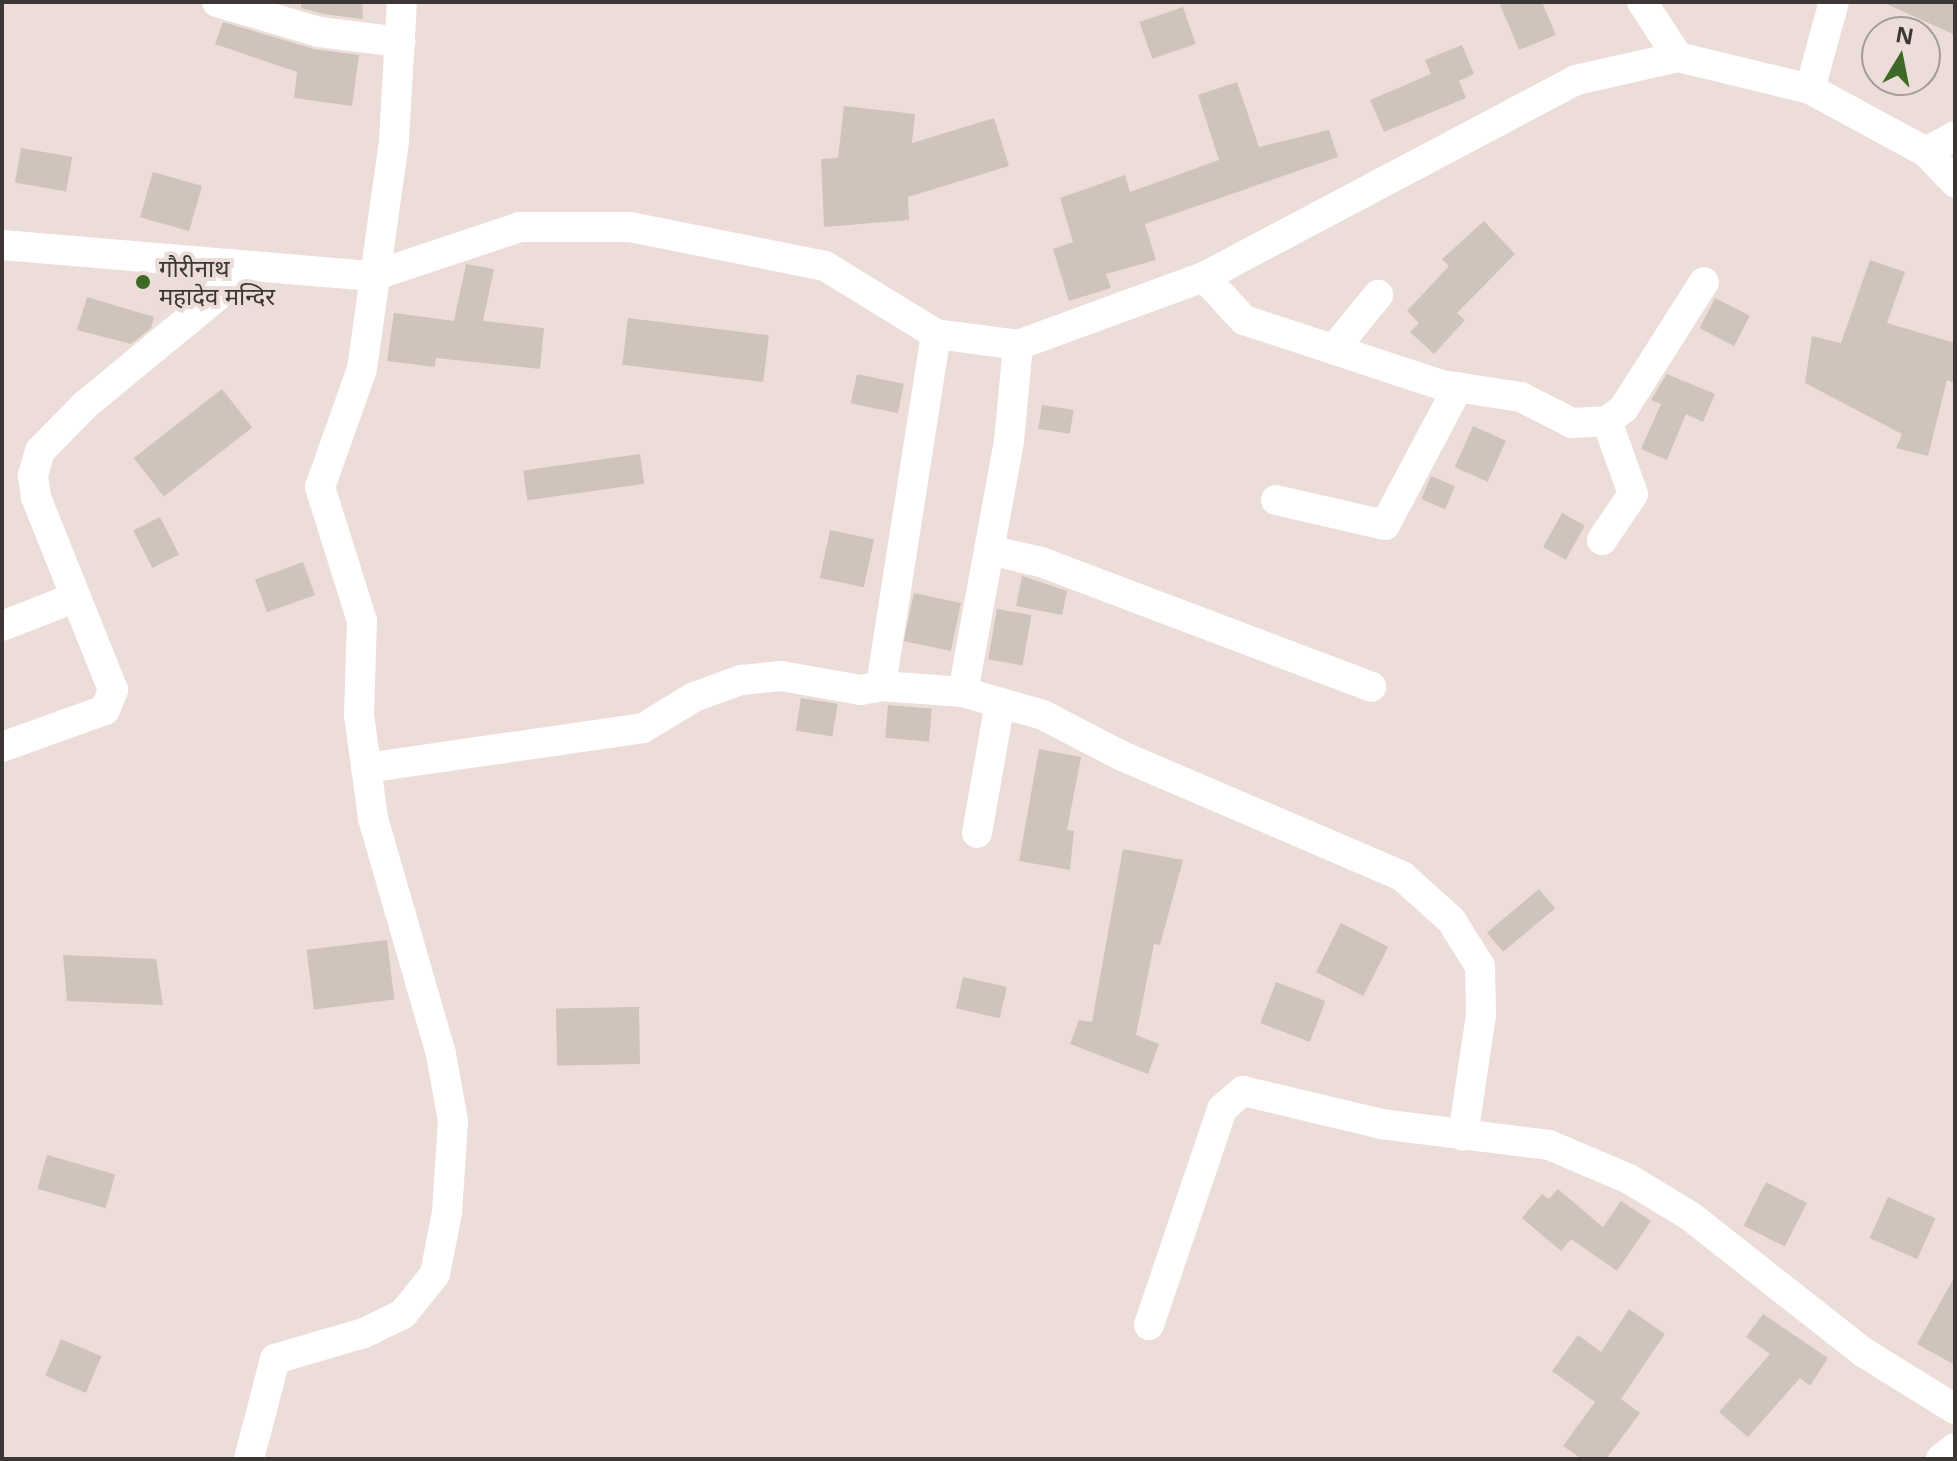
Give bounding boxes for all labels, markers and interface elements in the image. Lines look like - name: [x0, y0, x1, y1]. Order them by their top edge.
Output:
- north arrow: [1861, 16, 1941, 96]
- text: N: [1893, 18, 1916, 51]
- place label: गौरीनाथ महादेव मन्दिर: [159, 254, 275, 310]
- marker: गौरीनाथ महादेव मन्दिर: [134, 273, 152, 291]

